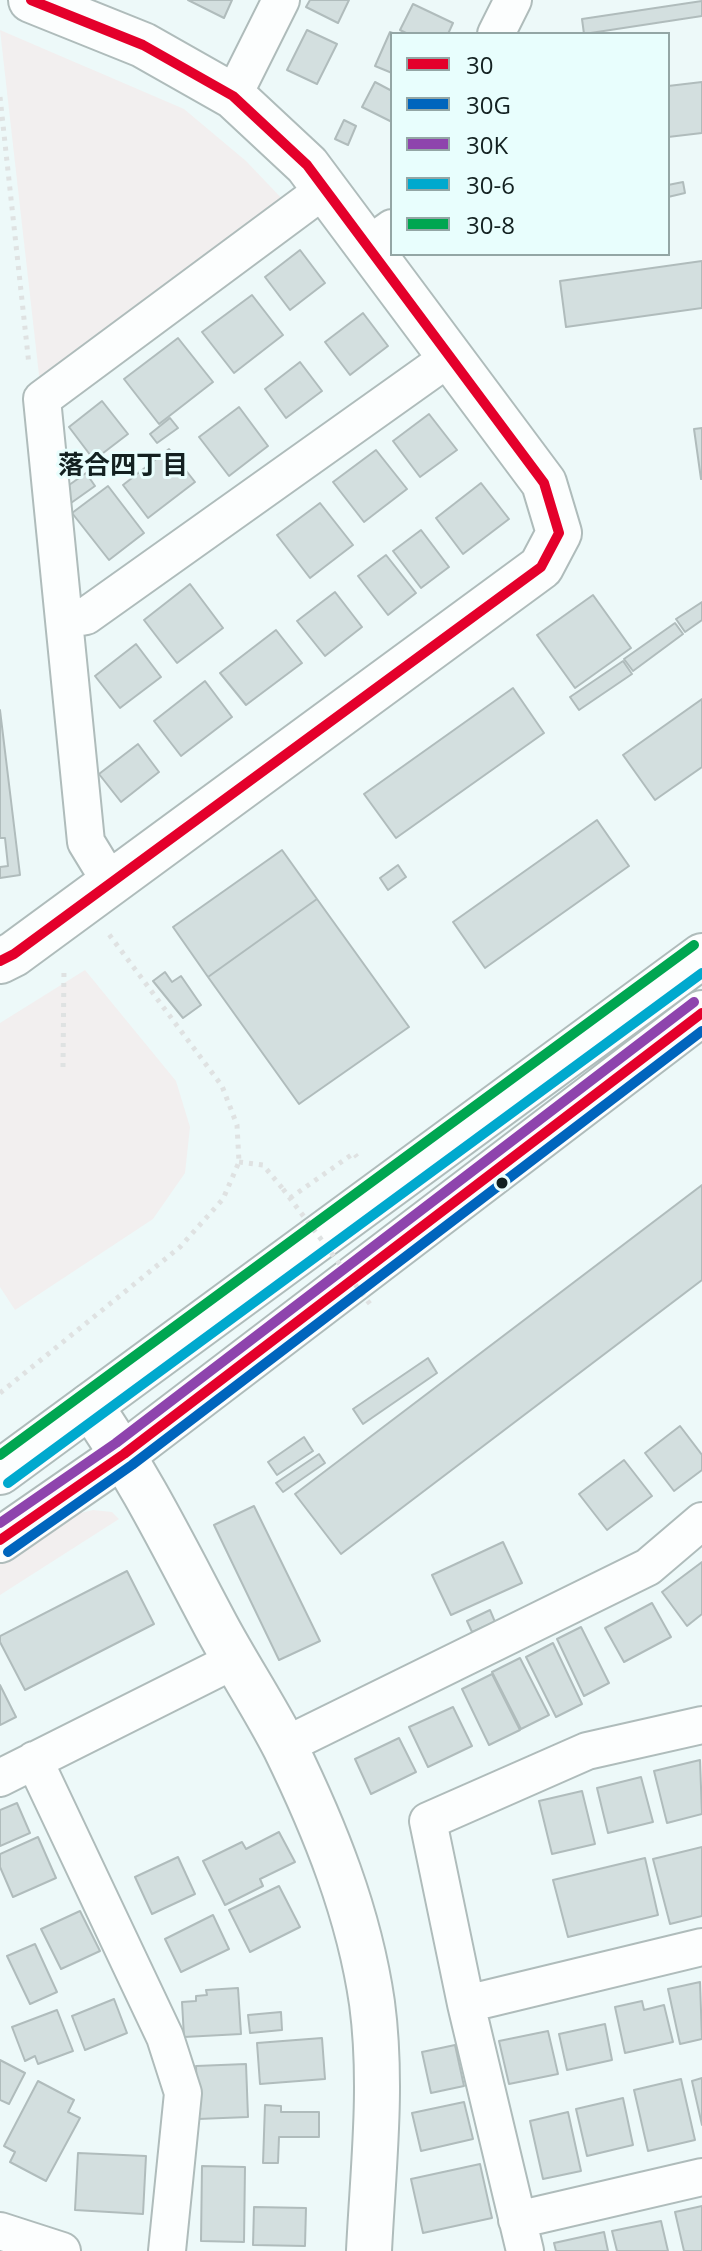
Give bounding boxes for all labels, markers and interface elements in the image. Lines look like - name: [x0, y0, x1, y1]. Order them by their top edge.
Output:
- legend: [390, 32, 670, 256]
- text: 30: [466, 48, 493, 81]
- text: 30G: [466, 88, 511, 121]
- text: 30K: [466, 128, 508, 161]
- text: 30-6: [466, 168, 515, 201]
- text: 30-8: [466, 208, 515, 241]
- district label: 落合四丁目: [58, 451, 188, 483]
- unlabelled marker: [494, 1175, 510, 1191]

